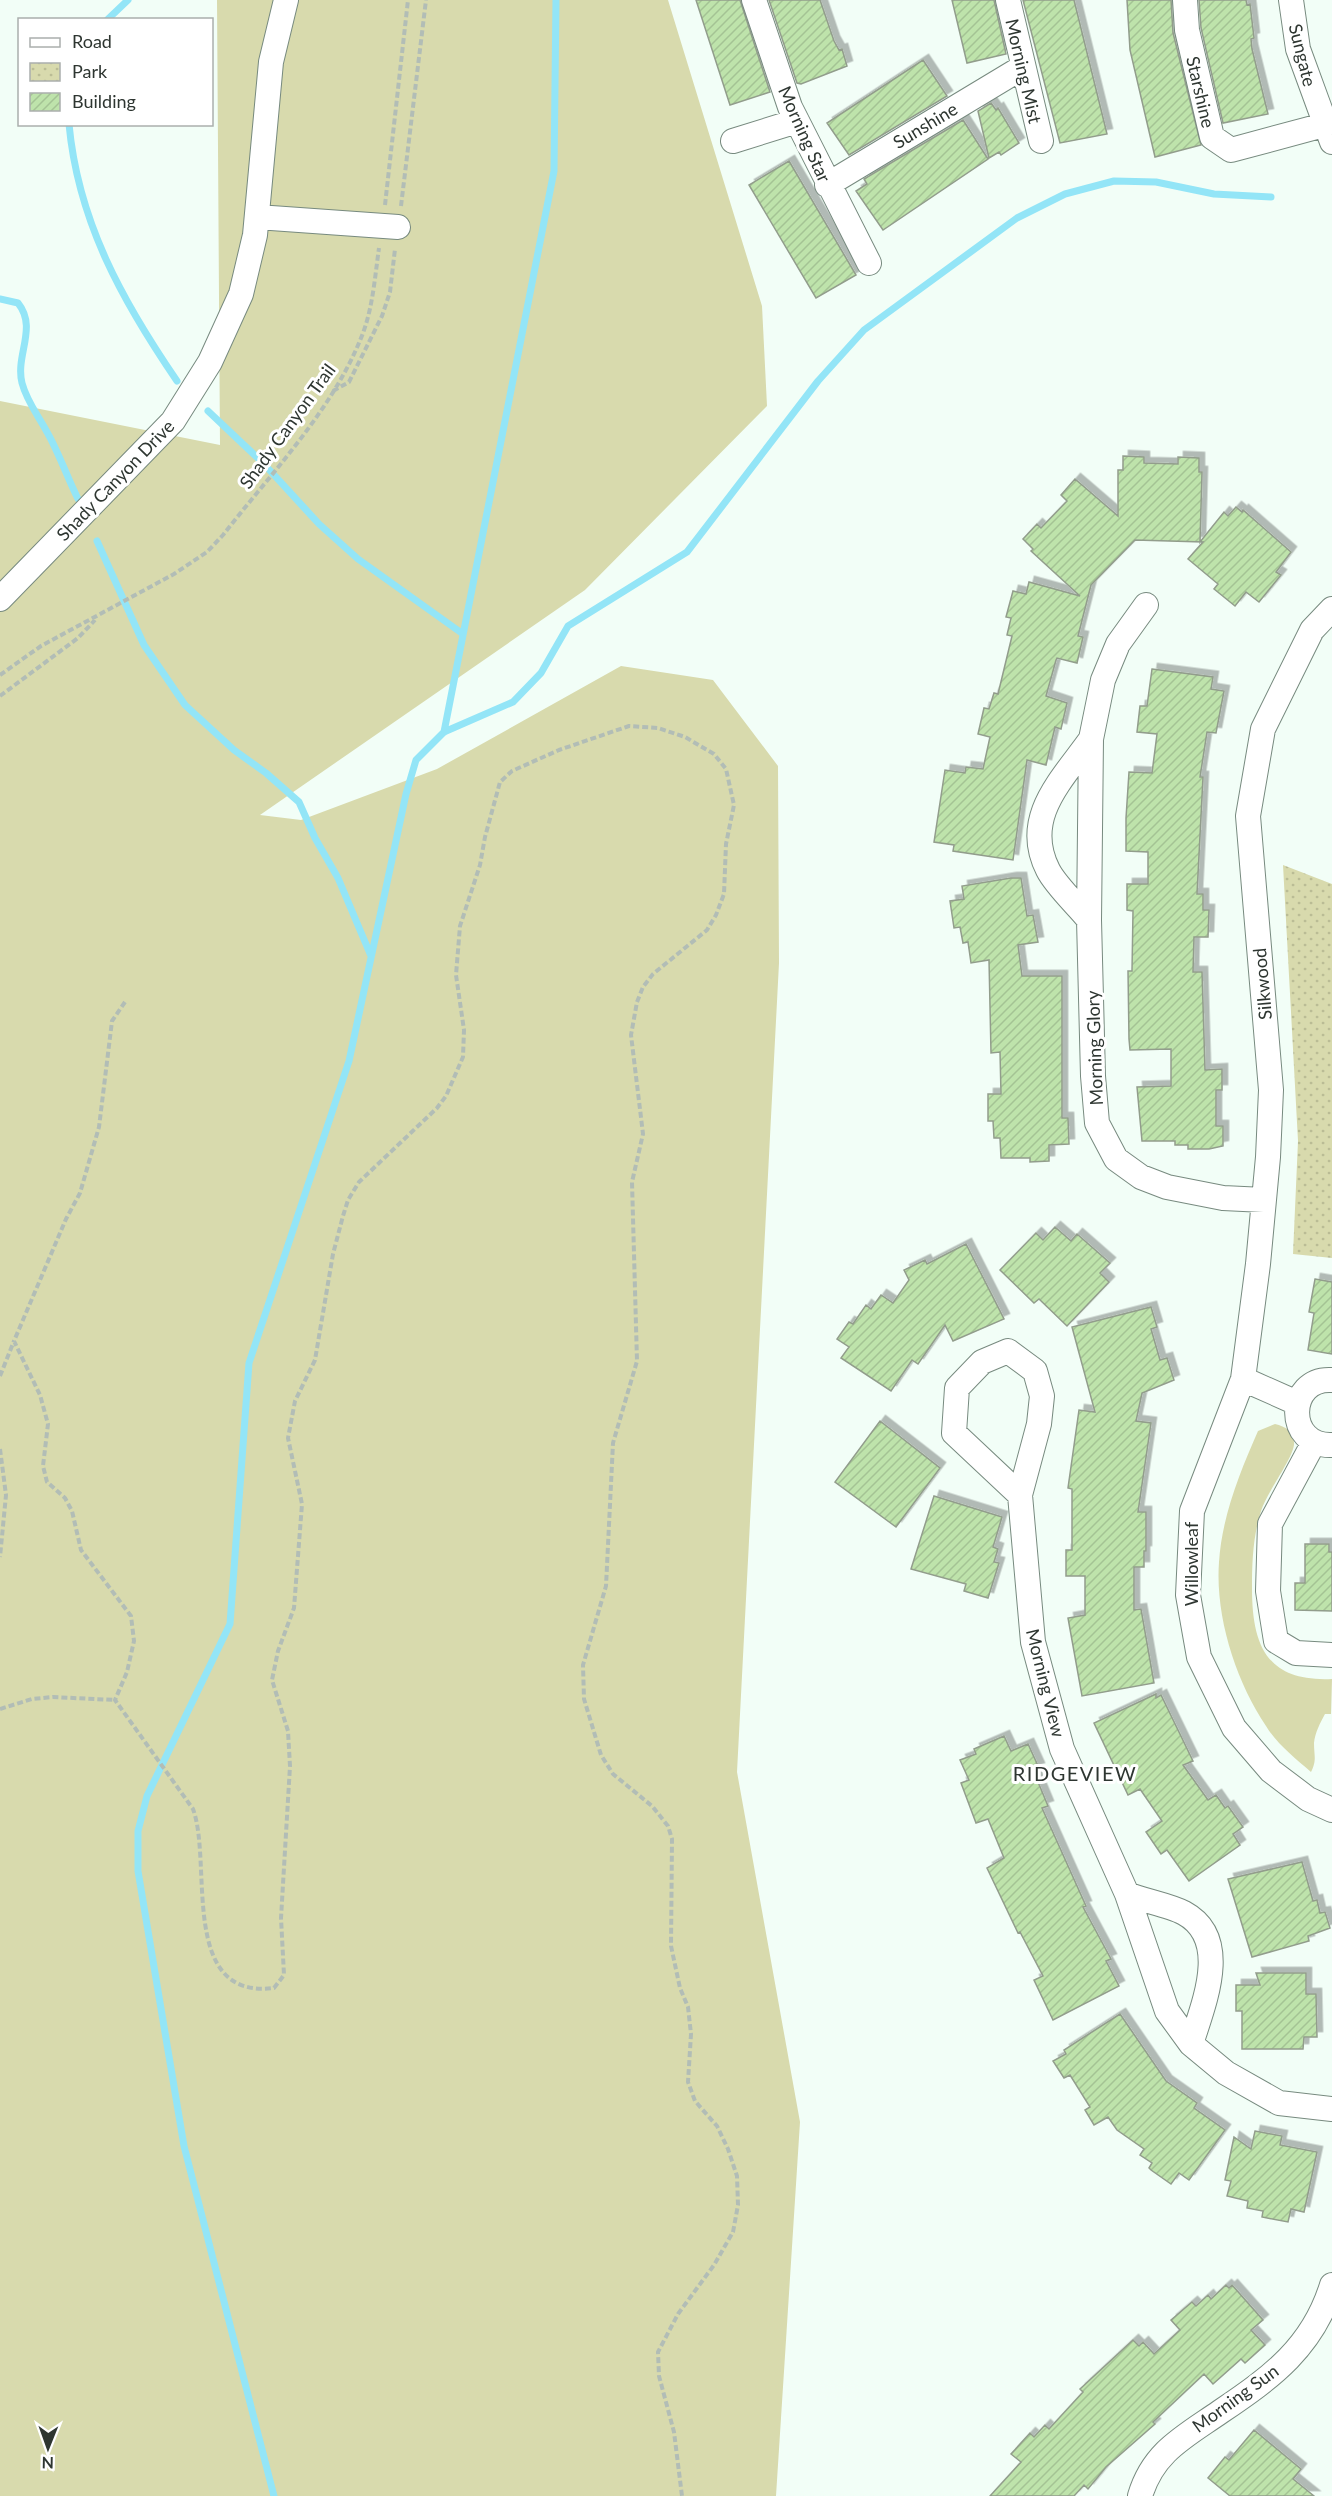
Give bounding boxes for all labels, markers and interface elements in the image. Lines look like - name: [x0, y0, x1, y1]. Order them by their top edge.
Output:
- street label: Morning Mist: [1001, 17, 1047, 126]
- legend: [18, 18, 213, 126]
- street label: Sungate: [1285, 21, 1321, 89]
- text: Road: [72, 30, 112, 52]
- street label: Starshine: [1182, 54, 1220, 130]
- text: Park: [72, 60, 108, 82]
- street label: Morning Star: [774, 83, 836, 186]
- text: Building: [72, 90, 136, 112]
- street label: Sunshine: [889, 97, 961, 153]
- street label: Shady Canyon Trail: [234, 359, 340, 493]
- street label: Shady Canyon Drive: [52, 415, 178, 545]
- street label: Silkwood: [1248, 947, 1276, 1021]
- street label: Morning Glory: [1081, 989, 1107, 1106]
- street label: Willowleaf: [1180, 1521, 1202, 1606]
- street label: Morning View: [1022, 1626, 1070, 1740]
- district label: RIDGEVIEW: [1013, 1761, 1137, 1785]
- street label: Morning Sun: [1188, 2359, 1282, 2437]
- north arrow: [18, 2418, 78, 2478]
- text: N: [41, 2454, 54, 2473]

